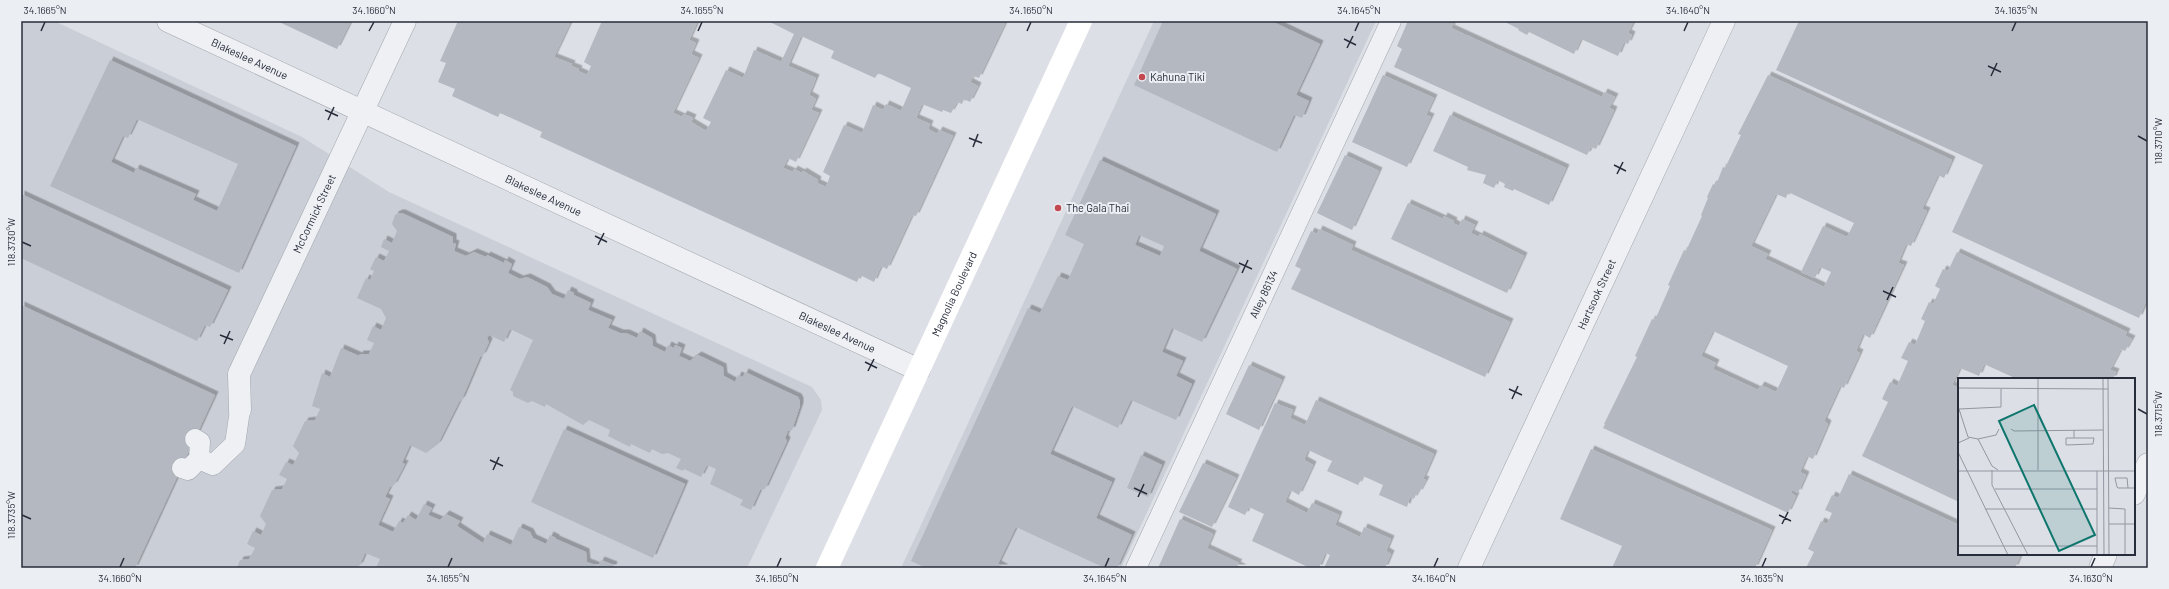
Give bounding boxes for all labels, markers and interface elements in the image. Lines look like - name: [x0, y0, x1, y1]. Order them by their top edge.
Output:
- text: 34.1665°N: [24, 4, 66, 16]
- text: 34.1660°N: [352, 4, 396, 16]
- text: 34.1655°N: [681, 4, 723, 16]
- text: 34.1650°N: [1009, 4, 1053, 16]
- text: 34.1645°N: [1337, 4, 1381, 16]
- text: 34.1640°N: [1666, 4, 1710, 16]
- text: 34.1635°N: [1995, 4, 2037, 16]
- street label: Blakeslee Avenue: [209, 35, 290, 82]
- place label: Kahuna Tiki: [1150, 70, 1205, 83]
- marker: Kahuna Tiki: [1137, 72, 1147, 82]
- text: 118.3710°W: [2152, 117, 2164, 164]
- street label: McCormick Street: [290, 172, 338, 255]
- street label: Blakeslee Avenue: [503, 172, 584, 218]
- place label: The Gala Thai: [1066, 201, 1130, 214]
- marker: The Gala Thai: [1053, 203, 1063, 213]
- text: 118.3730°W: [5, 218, 17, 266]
- street label: Magnolia Boulevard: [928, 249, 979, 338]
- street label: Hartsook Street: [1574, 257, 1618, 331]
- street label: Alley 86134: [1246, 268, 1280, 320]
- street label: Blakeslee Avenue: [797, 308, 878, 355]
- inset map: [1958, 378, 2135, 555]
- text: 118.3715°W: [2152, 391, 2164, 437]
- text: 118.3735°W: [5, 491, 17, 539]
- text: 34.1660°N: [98, 572, 142, 584]
- text: 34.1655°N: [427, 572, 469, 584]
- text: 34.1650°N: [755, 572, 799, 584]
- text: 34.1645°N: [1083, 572, 1127, 584]
- text: 34.1640°N: [1412, 572, 1456, 584]
- text: 34.1635°N: [1741, 572, 1783, 584]
- text: 34.1630°N: [2069, 572, 2113, 584]

